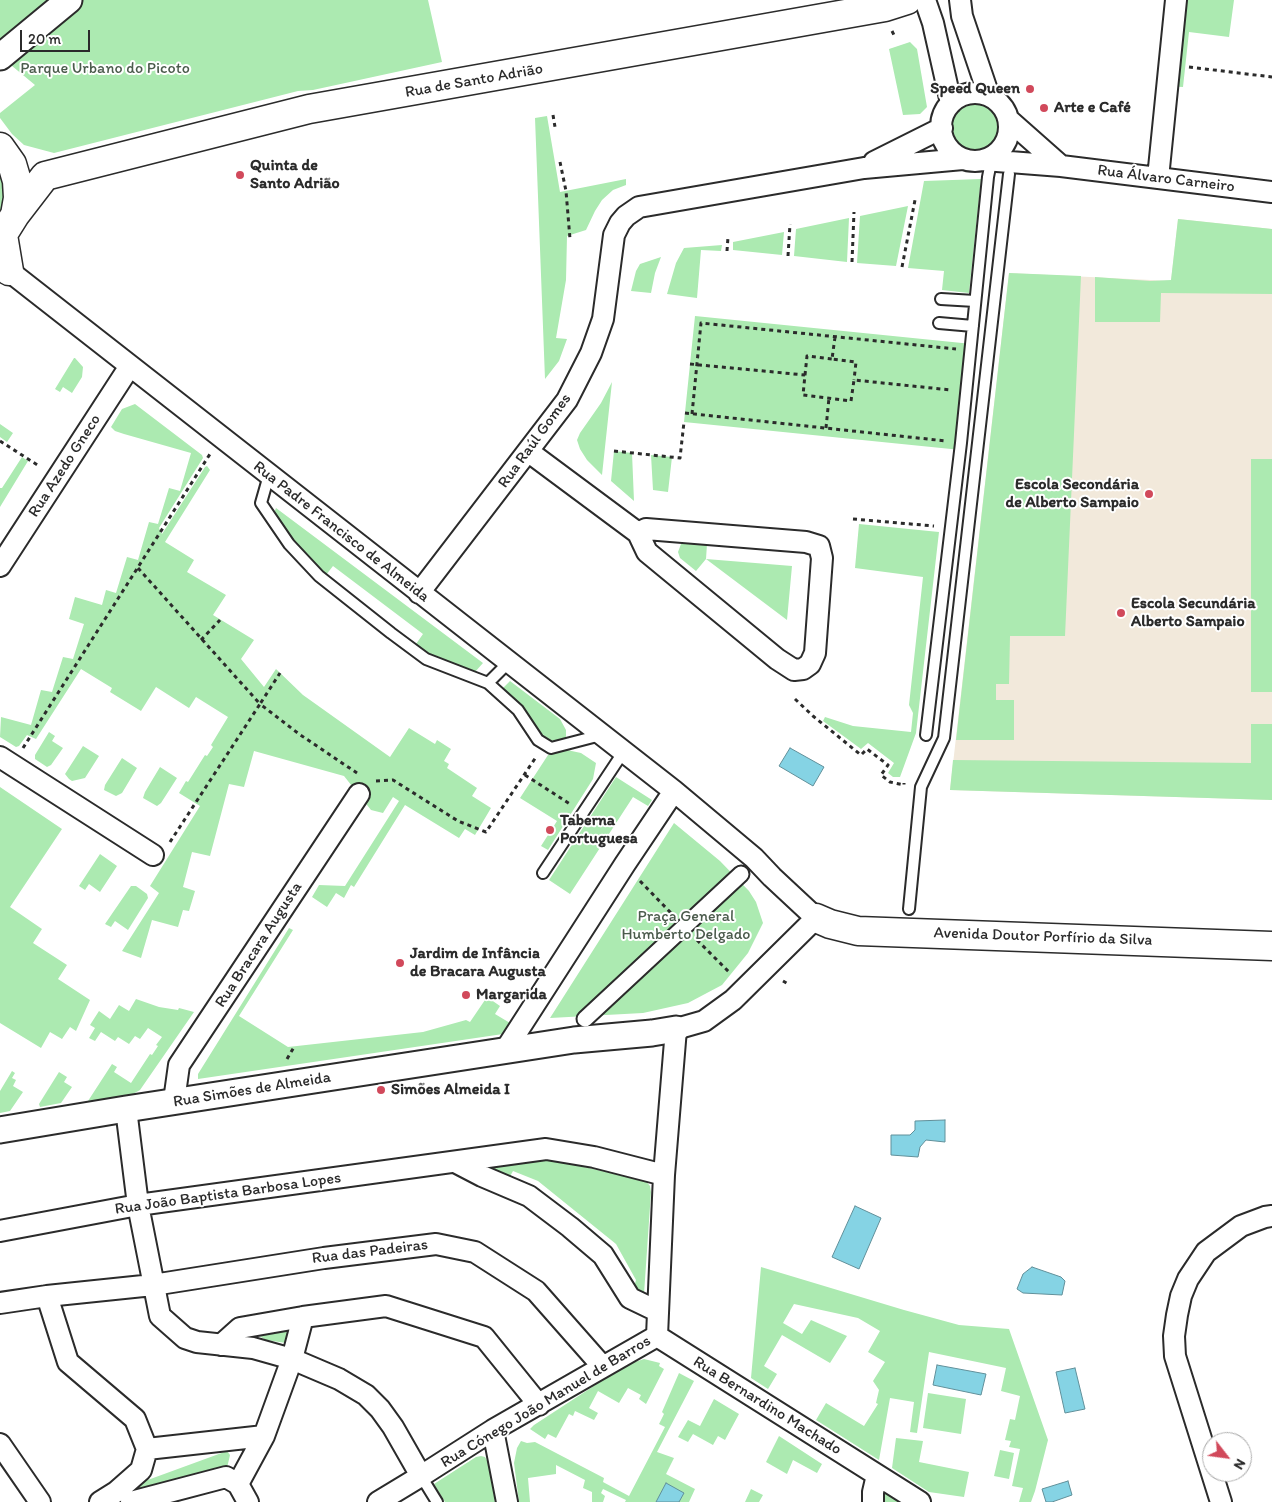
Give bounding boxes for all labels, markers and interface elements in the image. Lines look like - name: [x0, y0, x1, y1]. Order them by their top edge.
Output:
- scale bar: [22, 20, 92, 52]
- text: 20 m: [28, 30, 61, 48]
- park label: Parque Urbano do Picoto: [20, 59, 190, 79]
- street label: Rua de Santo Adrião: [404, 59, 544, 103]
- place label: Speed Queen: [930, 79, 1020, 99]
- marker: Speed Queen: [1024, 83, 1036, 95]
- place label: Arte e Café: [1054, 98, 1131, 118]
- marker: Arte e Café: [1038, 102, 1050, 114]
- place label: Quinta de Santo Adrião: [250, 156, 340, 194]
- street label: Rua Álvaro Carneiro: [1096, 161, 1236, 197]
- marker: Quinta de Santo Adrião: [234, 169, 246, 181]
- street label: Rua Raúl Gomes: [494, 390, 576, 492]
- street label: Rua Azedo Gneco: [25, 411, 105, 521]
- street label: Rua Padre Francisco de Almeida: [249, 457, 433, 607]
- place label: Escola Secondária de Alberto Sampaio: [1005, 475, 1139, 513]
- marker: Escola Secondária de Alberto Sampaio: [1143, 488, 1155, 500]
- place label: Escola Secundária Alberto Sampaio: [1131, 594, 1256, 632]
- marker: Escola Secundária Alberto Sampaio: [1115, 607, 1127, 619]
- place label: Taberna Portuguesa: [560, 811, 638, 849]
- marker: Taberna Portuguesa: [544, 824, 556, 836]
- street label: Rua Bracara Augusta: [211, 879, 307, 1011]
- park label: Praça General Humberto Delgado: [622, 907, 750, 945]
- street label: Avenida Doutor Porfírio da Silva: [933, 924, 1153, 950]
- place label: Jardim de Infância de Bracara Augusta: [410, 944, 546, 982]
- marker: Jardim de Infância de Bracara Augusta: [394, 957, 406, 969]
- place label: Margarida: [476, 985, 547, 1005]
- marker: Margarida: [460, 989, 472, 1001]
- street label: Rua Simões de Almeida: [172, 1068, 332, 1112]
- place label: Simões Almeida I: [391, 1080, 510, 1100]
- marker: Simões Almeida I: [375, 1084, 387, 1096]
- street label: Rua João Baptista Barbosa Lopes: [114, 1169, 342, 1219]
- street label: Rua das Padeiras: [311, 1235, 429, 1269]
- street label: Rua Cónego João Manuel de Barros: [437, 1332, 655, 1472]
- street label: Rua Bernardino Machado: [689, 1352, 845, 1460]
- north arrow: [1202, 1432, 1252, 1482]
- text: N: [1230, 1456, 1249, 1473]

